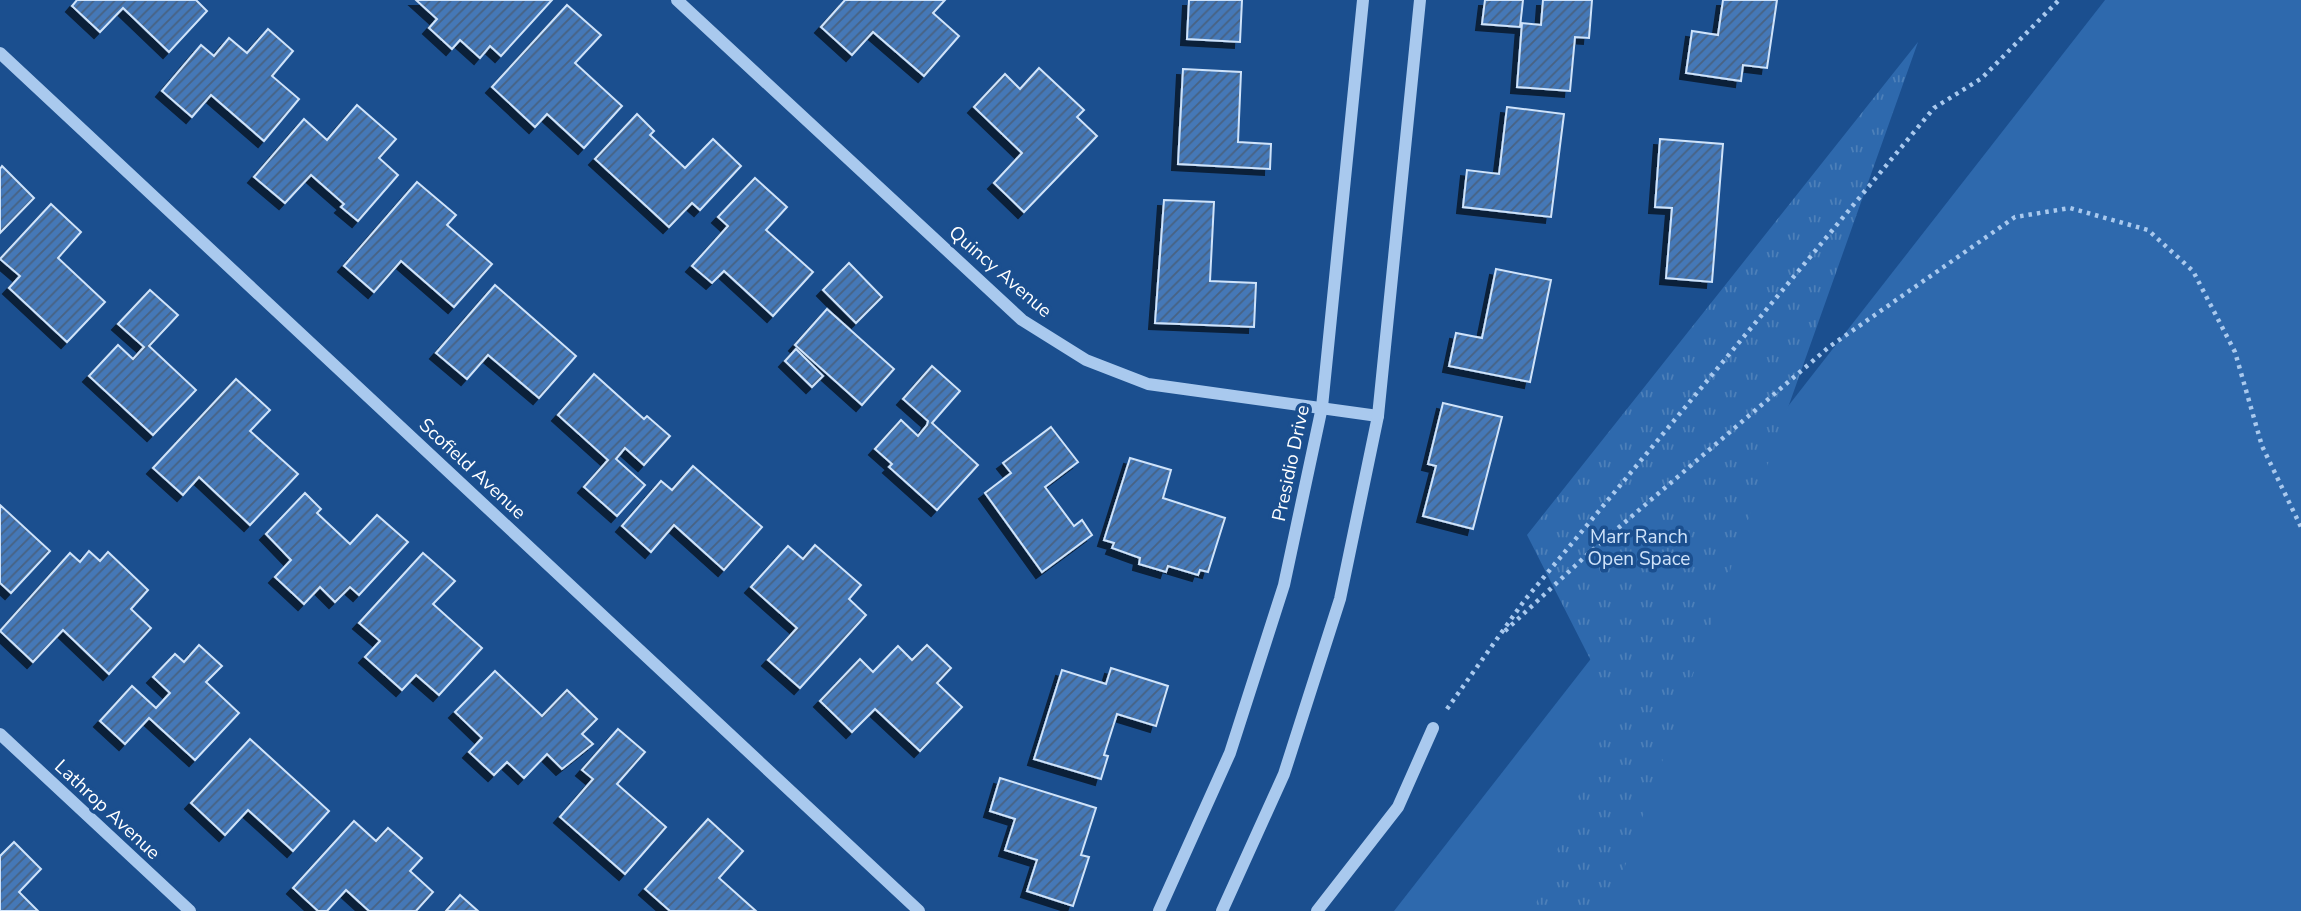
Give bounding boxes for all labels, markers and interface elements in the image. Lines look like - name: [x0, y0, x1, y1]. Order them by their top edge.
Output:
- street label: Quincy Avenue: [943, 220, 1057, 324]
- street label: Presidio Drive: [1266, 403, 1316, 524]
- street label: Scofield Avenue: [413, 412, 532, 525]
- park label: Marr Ranch Open Space: [1588, 524, 1690, 572]
- street label: Lathrop Avenue: [49, 754, 166, 866]

